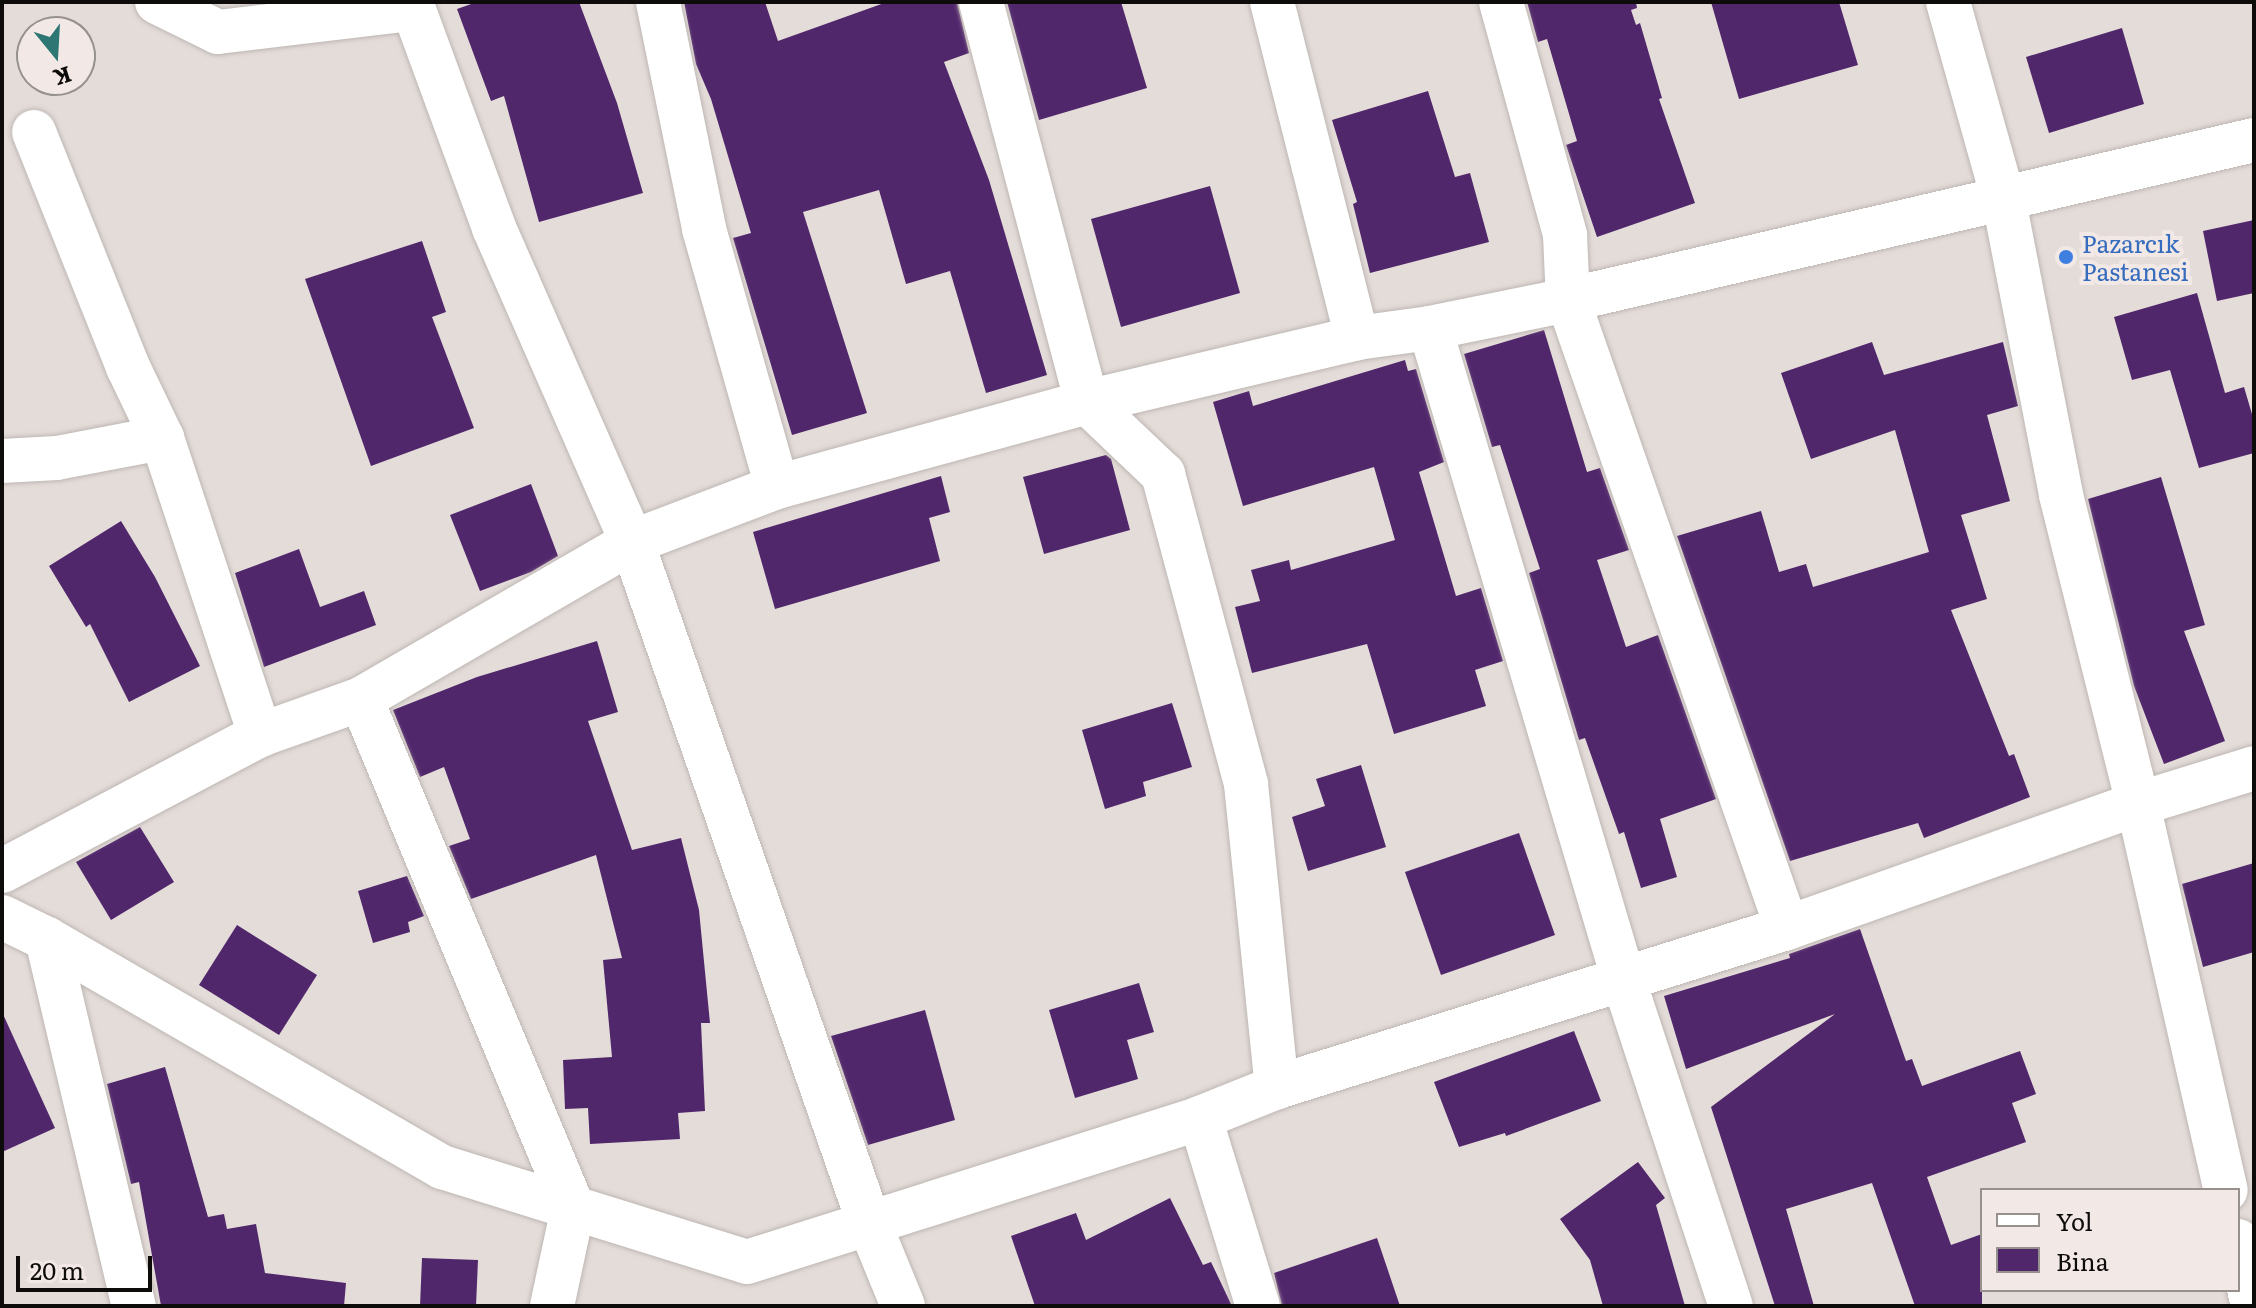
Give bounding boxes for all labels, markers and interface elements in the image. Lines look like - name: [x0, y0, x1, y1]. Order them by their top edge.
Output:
- north arrow: [16, 16, 96, 96]
- text: K: [50, 59, 76, 96]
- place label: Pazarcık Pastanesi: [2082, 229, 2189, 285]
- marker: Pazarcık Pastanesi: [2057, 248, 2075, 266]
- legend: [1980, 1188, 2240, 1292]
- text: Yol: [2056, 1203, 2093, 1238]
- scale bar: [20, 1240, 156, 1290]
- text: Bina: [2056, 1243, 2109, 1278]
- text: 20 m: [30, 1252, 84, 1287]

